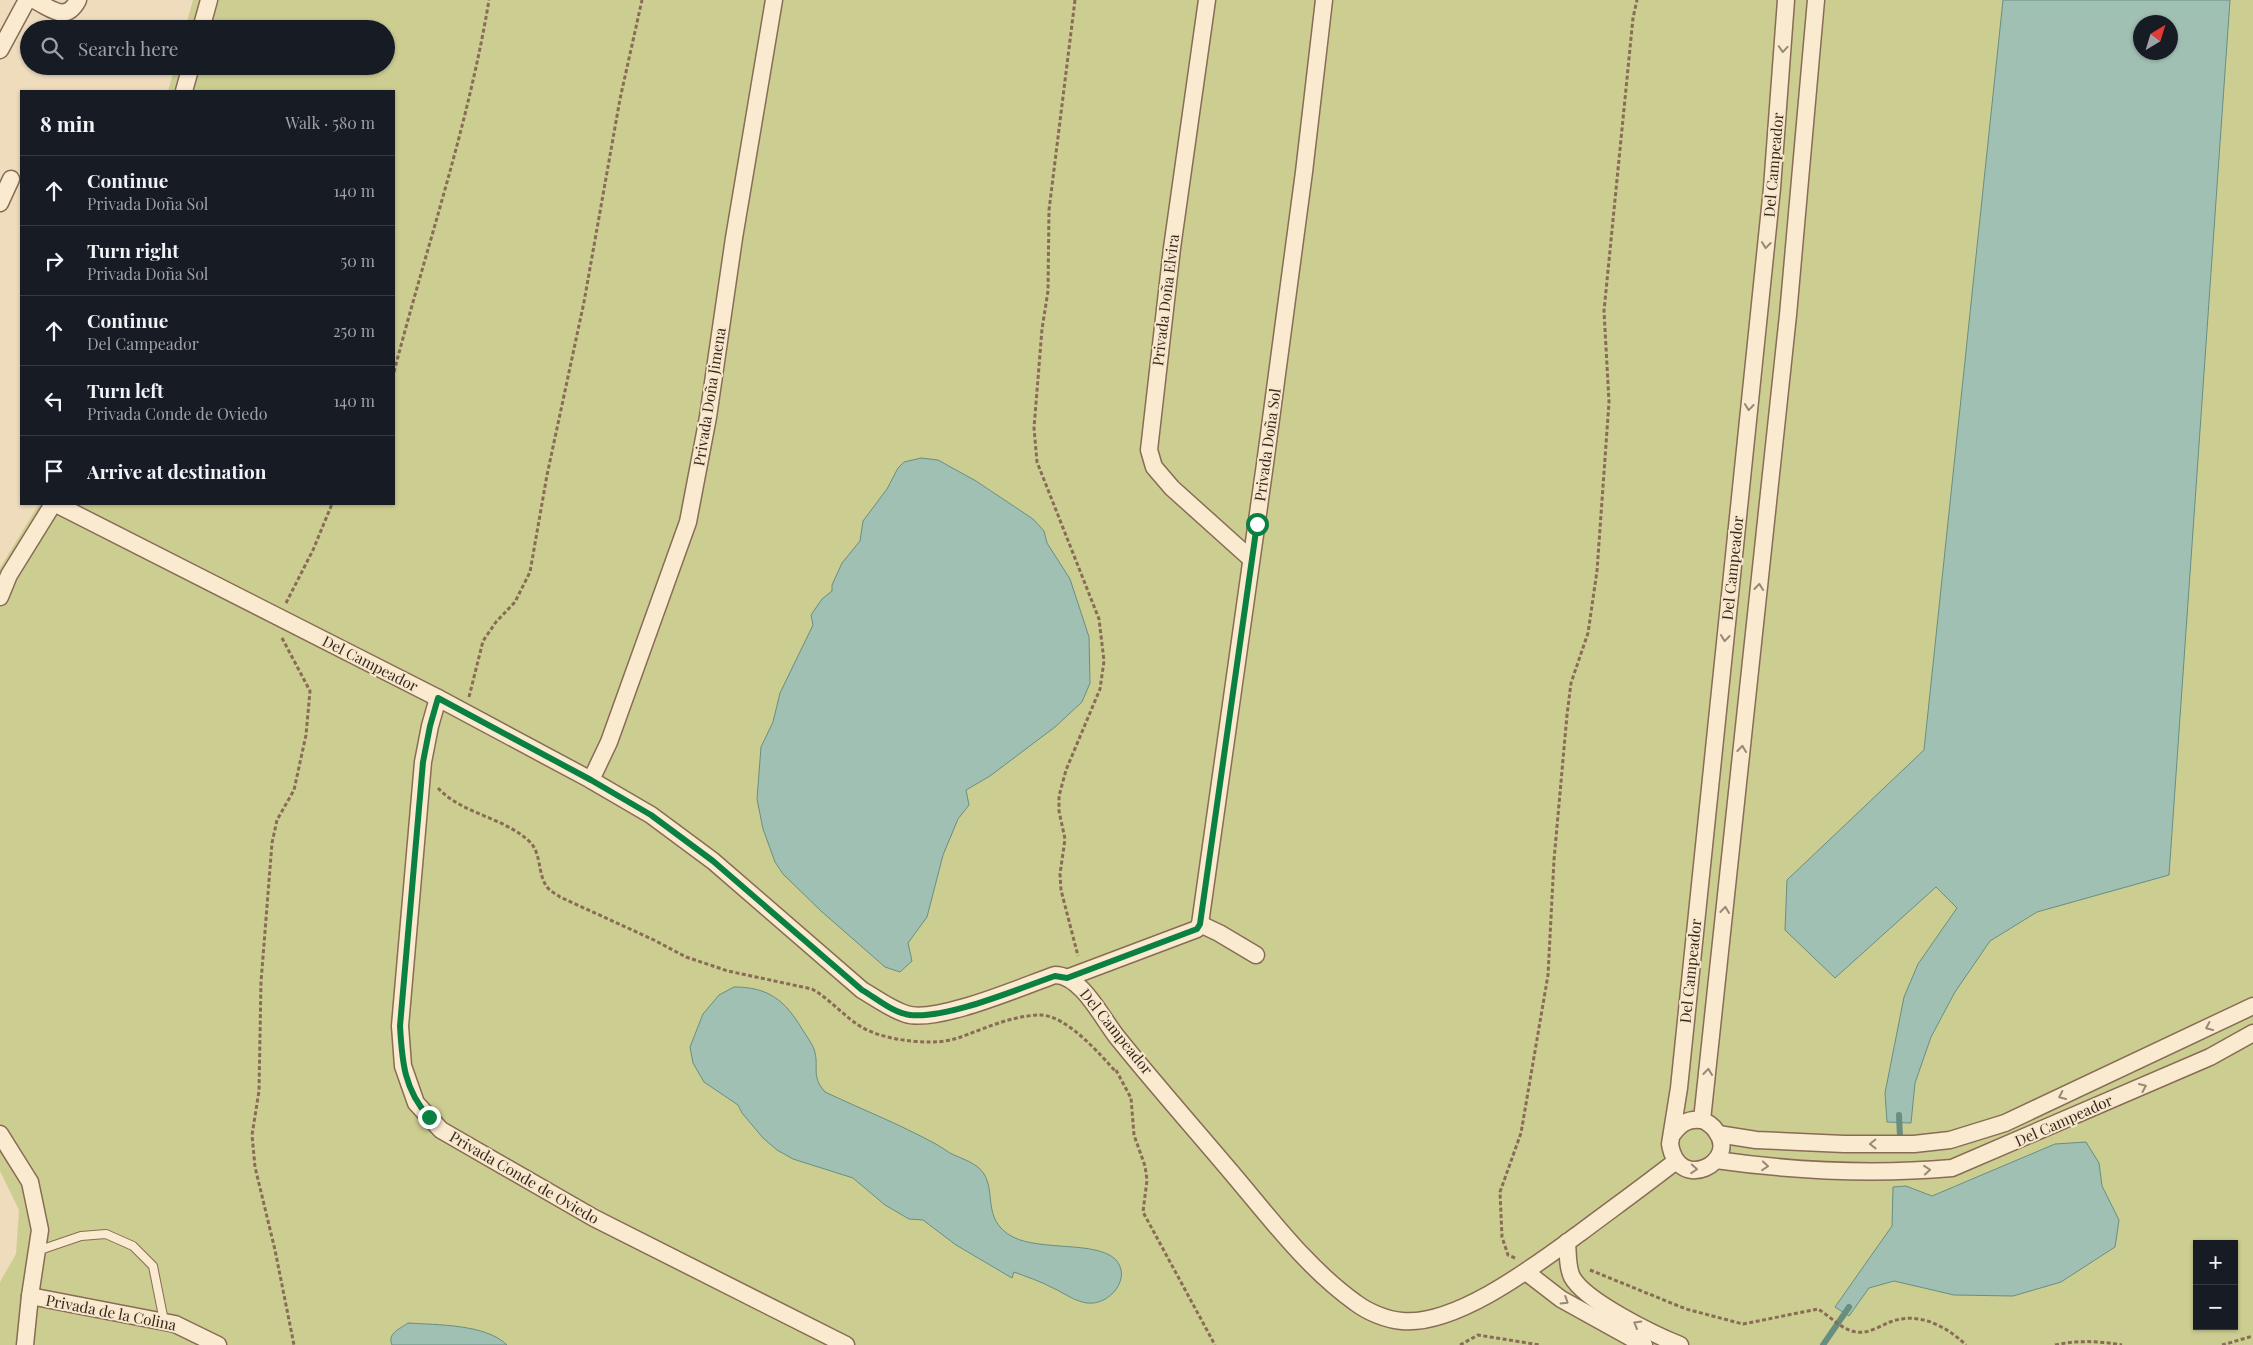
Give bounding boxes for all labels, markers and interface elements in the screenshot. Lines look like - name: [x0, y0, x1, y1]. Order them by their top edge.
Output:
- north arrow: [2133, 15, 2178, 60]
- search box: [20, 20, 395, 75]
- icon: search: [38, 34, 66, 62]
- text: Search here: [78, 35, 178, 61]
- one-way arrow: [1778, 45, 1789, 53]
- text: 8 min: [40, 109, 95, 137]
- street label: Del Campeador: [1758, 111, 1788, 218]
- text: Walk · 580 m: [285, 112, 375, 133]
- text: Continue: [87, 167, 168, 193]
- icon: ahead: [40, 177, 68, 205]
- text: 140 m: [333, 180, 375, 201]
- text: Privada Doña Sol: [87, 193, 208, 214]
- street label: Privada Doña Elvira: [1147, 232, 1183, 367]
- text: Turn right: [87, 237, 179, 263]
- one-way arrow: [1761, 242, 1772, 250]
- icon: right: [40, 247, 68, 275]
- text: 50 m: [341, 250, 375, 271]
- text: Privada Doña Sol: [87, 263, 208, 284]
- text: Continue: [87, 307, 168, 333]
- icon: ahead: [40, 317, 68, 345]
- text: 250 m: [333, 320, 375, 341]
- street label: Privada Doña Jimena: [688, 326, 730, 467]
- text: Del Campeador: [87, 333, 199, 354]
- text: Turn left: [87, 377, 164, 403]
- icon: left: [40, 387, 68, 415]
- street label: Privada Doña Sol: [1249, 387, 1285, 503]
- text: 140 m: [333, 390, 375, 411]
- text: Privada Conde de Oviedo: [87, 403, 268, 424]
- one-way arrow: [1744, 403, 1755, 411]
- icon: arrive: [40, 457, 68, 485]
- text: Arrive at destination: [87, 458, 267, 484]
- route start: [1246, 513, 1269, 536]
- street label: Del Campeador: [1717, 514, 1747, 621]
- one-way arrow: [1753, 583, 1764, 591]
- street label: Del Campeador: [319, 630, 422, 696]
- one-way arrow: [1720, 635, 1731, 643]
- one-way arrow: [1736, 744, 1747, 752]
- one-way arrow: [1719, 906, 1730, 914]
- street label: Del Campeador: [1675, 917, 1705, 1024]
- street label: Del Campeador: [1076, 984, 1158, 1079]
- one-way arrow: [2206, 1021, 2215, 1031]
- one-way arrow: [1703, 1068, 1714, 1076]
- one-way arrow: [2138, 1082, 2147, 1093]
- street label: Del Campeador: [2012, 1089, 2116, 1151]
- one-way arrow: [2058, 1090, 2067, 1101]
- route end: [418, 1106, 441, 1129]
- street label: Privada Conde de Oviedo: [446, 1126, 603, 1228]
- one-way arrow: [1869, 1139, 1877, 1149]
- one-way arrow: [1761, 1161, 1769, 1172]
- one-way arrow: [1690, 1163, 1698, 1174]
- one-way arrow: [1923, 1165, 1931, 1176]
- map controls: [2193, 1240, 2238, 1330]
- button: +: [2193, 1240, 2238, 1285]
- button: −: [2193, 1285, 2238, 1330]
- street label: Privada de la Colina: [44, 1290, 179, 1335]
- one-way arrow: [1559, 1295, 1568, 1305]
- one-way arrow: [1633, 1320, 1642, 1330]

